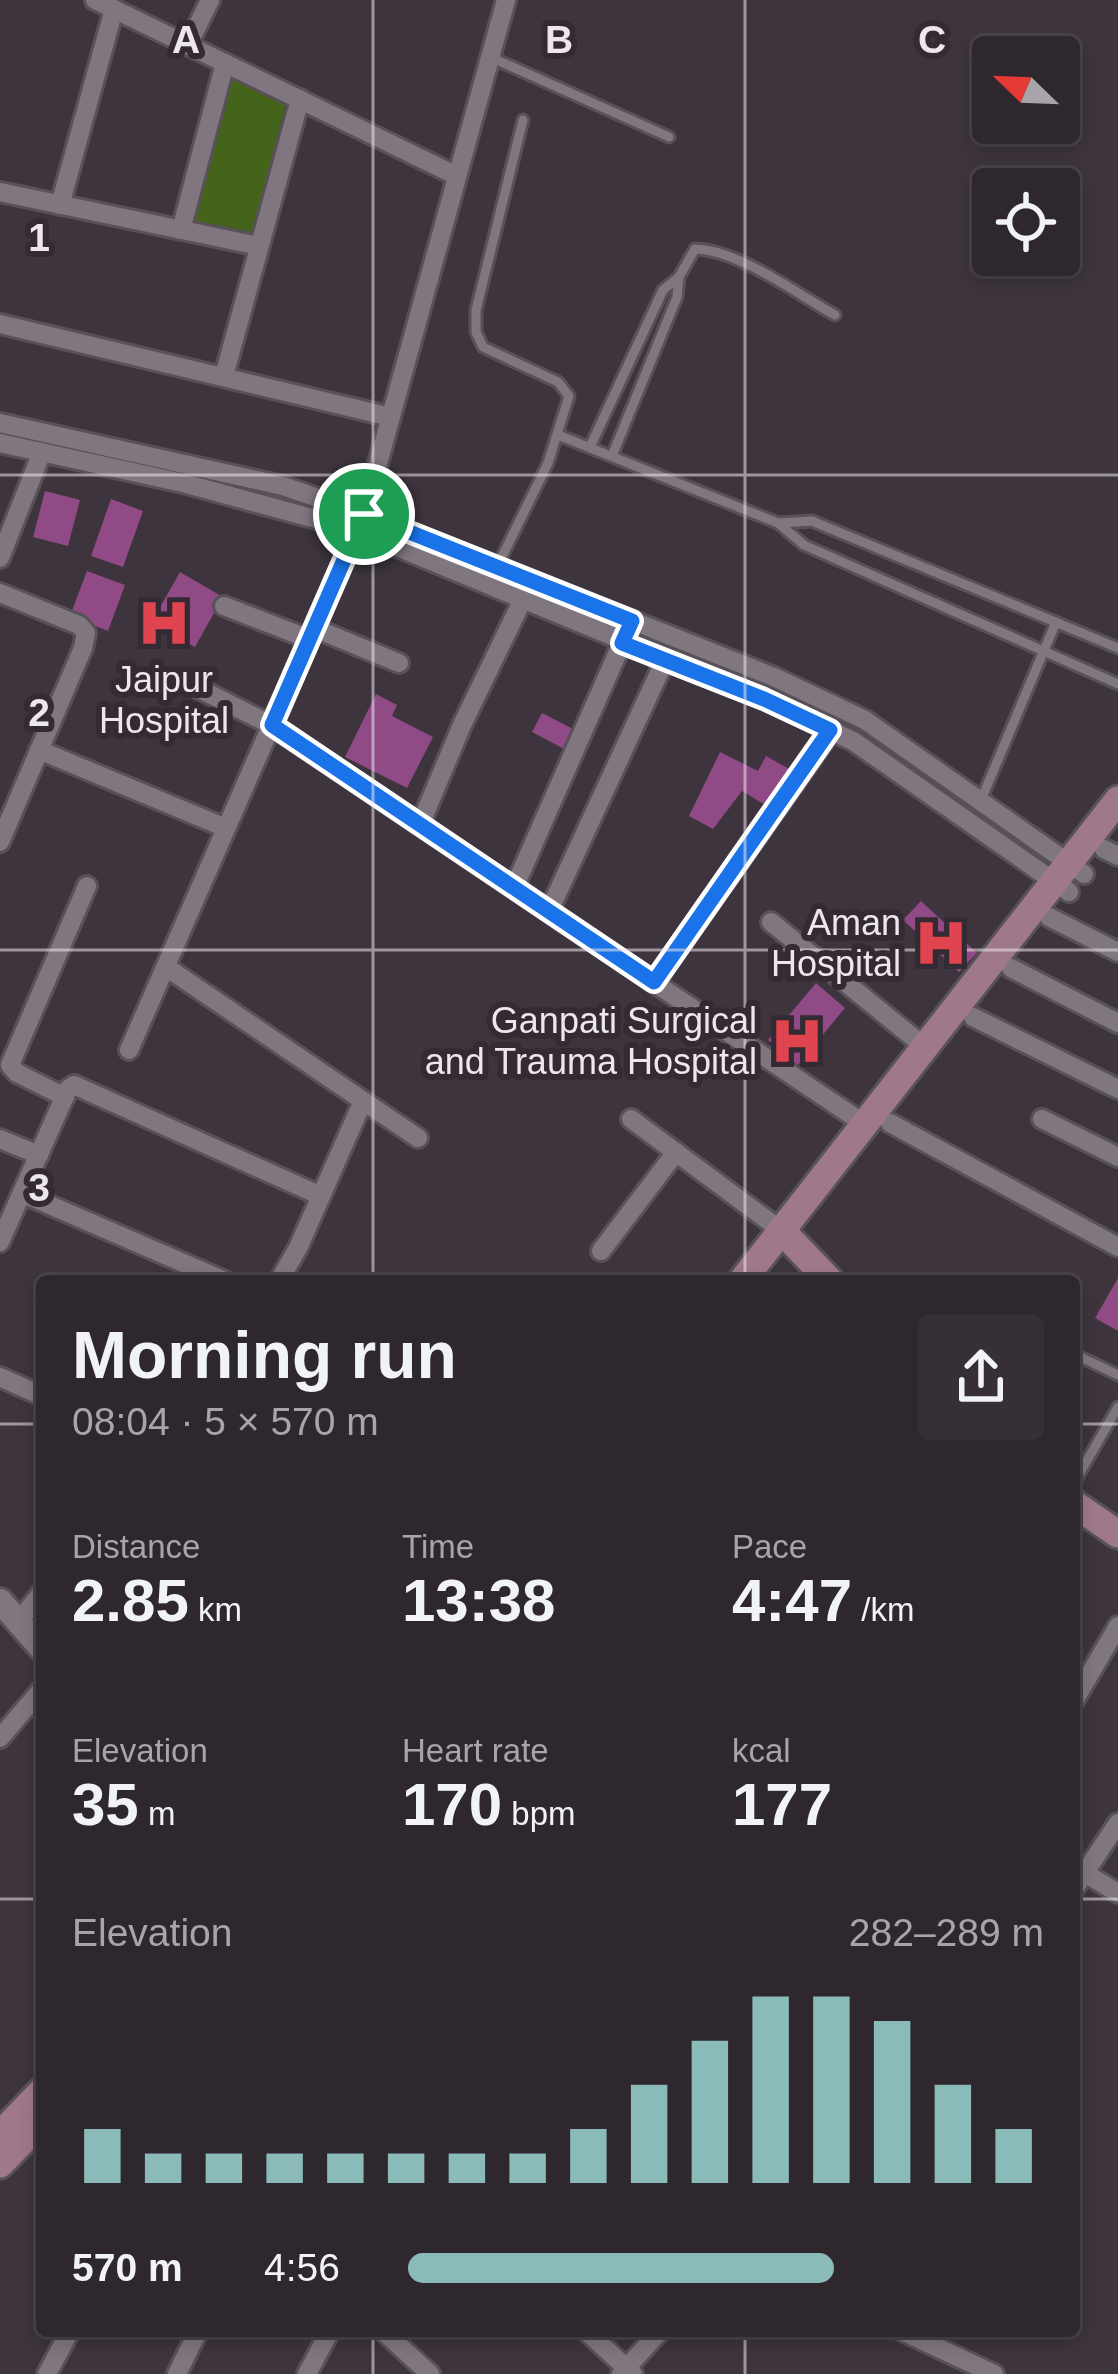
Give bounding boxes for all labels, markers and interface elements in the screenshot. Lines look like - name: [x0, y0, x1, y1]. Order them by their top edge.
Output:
- text: A: [172, 18, 200, 61]
- text: B: [545, 18, 573, 61]
- text: C: [918, 18, 946, 61]
- north arrow: [972, 36, 1080, 144]
- map controls: [972, 36, 1080, 276]
- button: locate: [972, 168, 1080, 276]
- text: 1: [28, 216, 50, 259]
- pin: [313, 463, 415, 565]
- icon: arrive: [331, 481, 397, 547]
- hospital icon: Jaipur Hospital: [135, 594, 193, 652]
- place label: Jaipur Hospital: [99, 659, 229, 741]
- text: 2: [28, 691, 50, 734]
- place label: Aman Hospital: [771, 902, 901, 984]
- hospital icon: Aman Hospital: [912, 914, 970, 972]
- place label: Ganpati Surgical and Trauma Hospital: [425, 1000, 757, 1082]
- hospital icon: Ganpati Surgical and Trauma Hospital: [768, 1012, 826, 1070]
- text: 3: [28, 1166, 50, 1209]
- button: share: [918, 1314, 1044, 1440]
- text: Morning run: [72, 1318, 457, 1392]
- text: 08:04 · 5 × 570 m: [72, 1400, 379, 1443]
- text: Distance: [72, 1528, 200, 1565]
- text: Time: [402, 1528, 474, 1565]
- text: Pace: [732, 1528, 807, 1565]
- text: 2.85: [72, 1567, 189, 1634]
- text: 13:38: [402, 1567, 555, 1634]
- text: 4:47: [732, 1567, 852, 1634]
- text: km: [189, 1591, 242, 1628]
- text: /km: [852, 1591, 914, 1628]
- text: Elevation: [72, 1732, 208, 1769]
- text: Heart rate: [402, 1732, 549, 1769]
- text: kcal: [732, 1732, 791, 1769]
- text: 35: [72, 1771, 139, 1838]
- text: 170: [402, 1771, 502, 1838]
- text: 177: [732, 1771, 832, 1838]
- text: m: [139, 1795, 175, 1832]
- text: bpm: [502, 1795, 575, 1832]
- text: Elevation: [72, 1911, 232, 1954]
- text: 282–289 m: [849, 1911, 1044, 1954]
- text: 570 m: [72, 2246, 183, 2289]
- text: 4:56: [264, 2246, 340, 2289]

